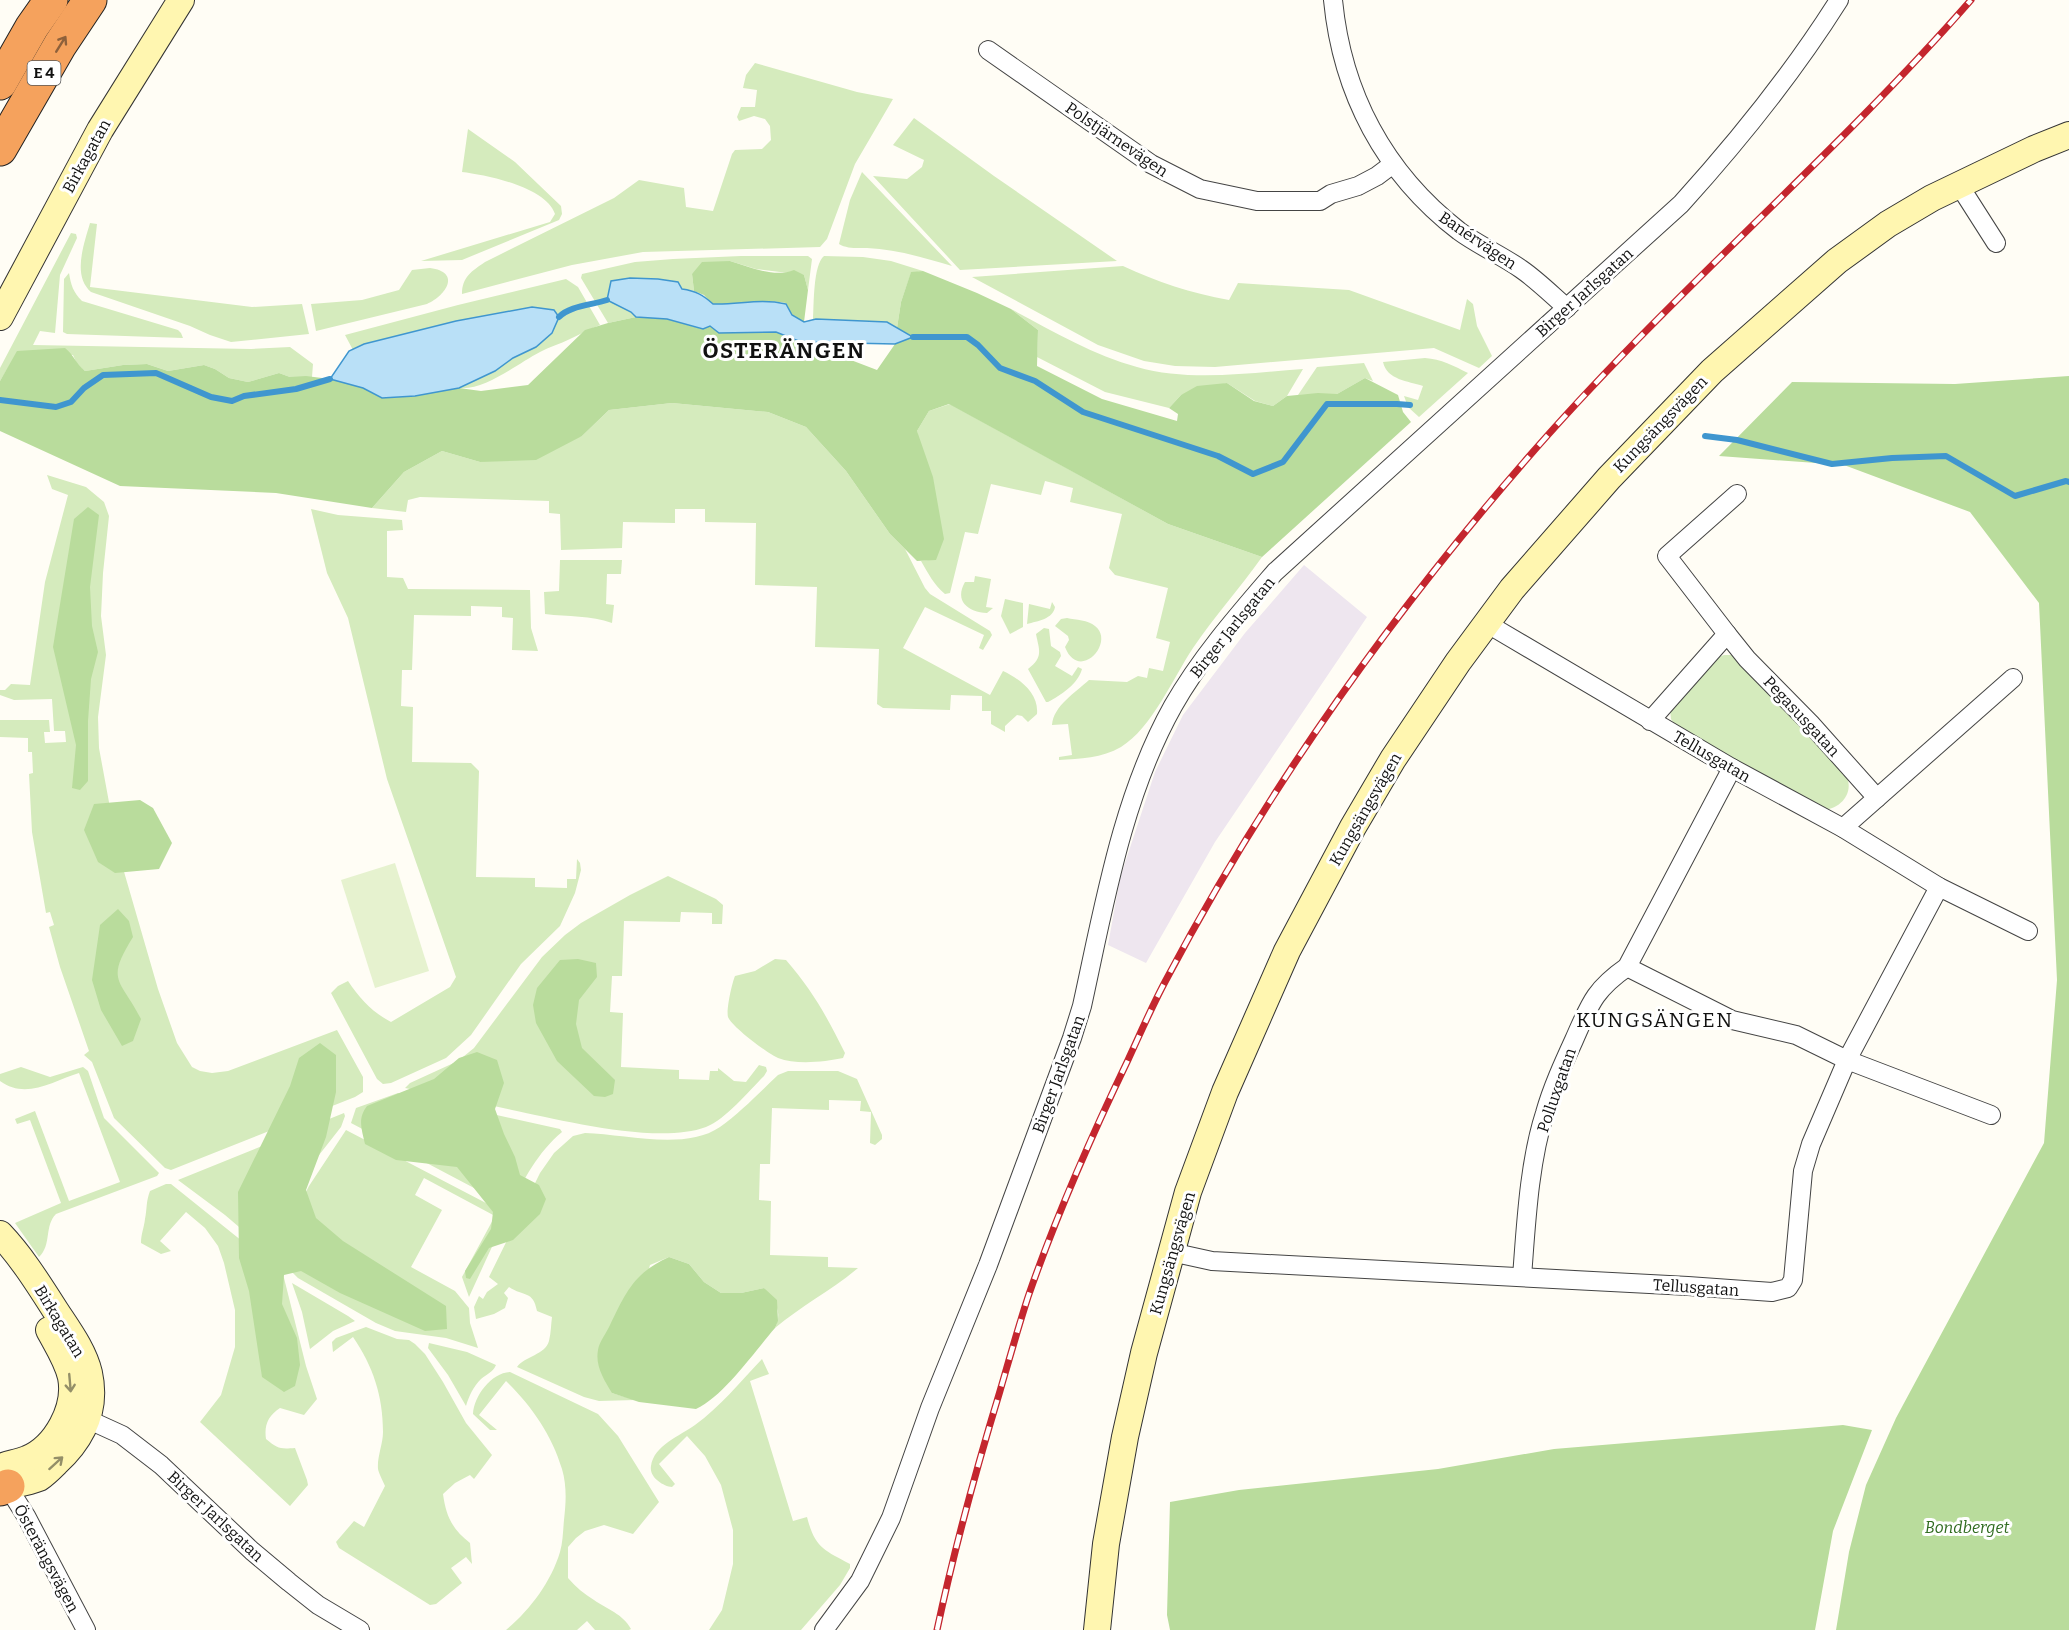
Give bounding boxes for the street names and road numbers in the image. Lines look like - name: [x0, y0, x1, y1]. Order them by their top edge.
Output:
- road number: E 4: [28, 61, 60, 85]
- street label: Polstjärnevägen: [1062, 98, 1172, 181]
- street label: Birkagatan: [59, 116, 114, 196]
- street label: Banérvägen: [1435, 208, 1520, 273]
- street label: Birger Jarlsgatan: [1532, 244, 1637, 341]
- street label: Kungsängsvägen: [1609, 372, 1711, 477]
- street label: Birger Jarlsgatan: [1186, 573, 1279, 681]
- street label: Pegasusgatan: [1760, 672, 1844, 760]
- street label: Tellusgatan: [1670, 727, 1754, 786]
- street label: Kungsängsvägen: [1325, 750, 1405, 869]
- street label: Birger Jarlsgatan: [1028, 1013, 1089, 1136]
- street label: Polluxgatan: [1533, 1046, 1580, 1135]
- street label: Kungsängsvägen: [1146, 1190, 1199, 1317]
- street label: Tellusgatan: [1652, 1275, 1740, 1300]
- street label: Birkagatan: [31, 1282, 89, 1361]
- street label: Birger Jarlsgatan: [164, 1467, 267, 1566]
- street label: Österängsvägen: [10, 1501, 83, 1616]

